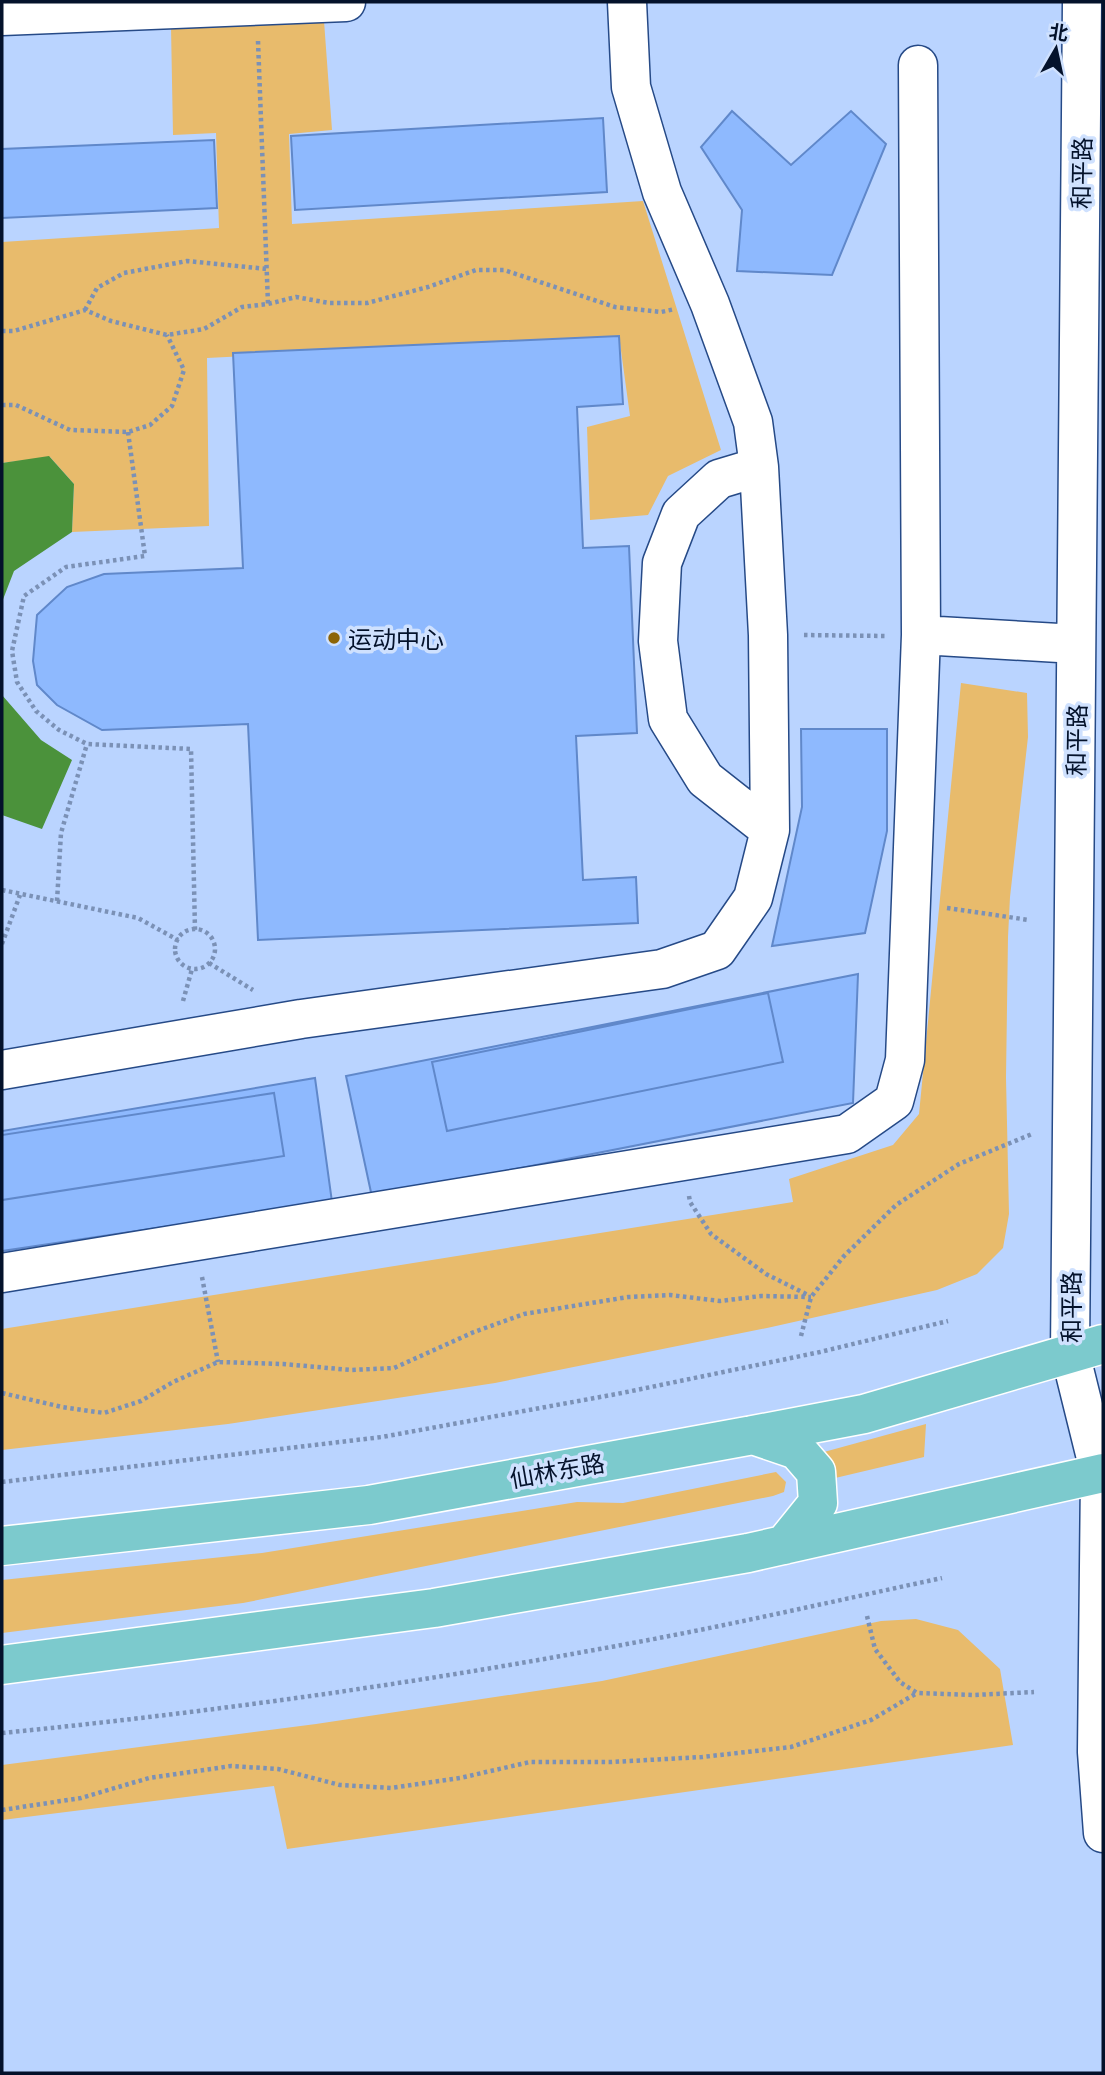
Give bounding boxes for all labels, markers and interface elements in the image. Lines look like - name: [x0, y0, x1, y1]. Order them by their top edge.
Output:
- north arrow: [1021, 14, 1091, 84]
- text: 北: [1048, 19, 1070, 45]
- street label: 和平路: [1066, 137, 1096, 209]
- place label: 运动中心: [348, 624, 444, 653]
- marker: 运动中心: [326, 630, 342, 646]
- street label: 和平路: [1061, 704, 1091, 776]
- street label: 和平路: [1056, 1271, 1085, 1343]
- street label: 仙林东路: [507, 1447, 607, 1493]

